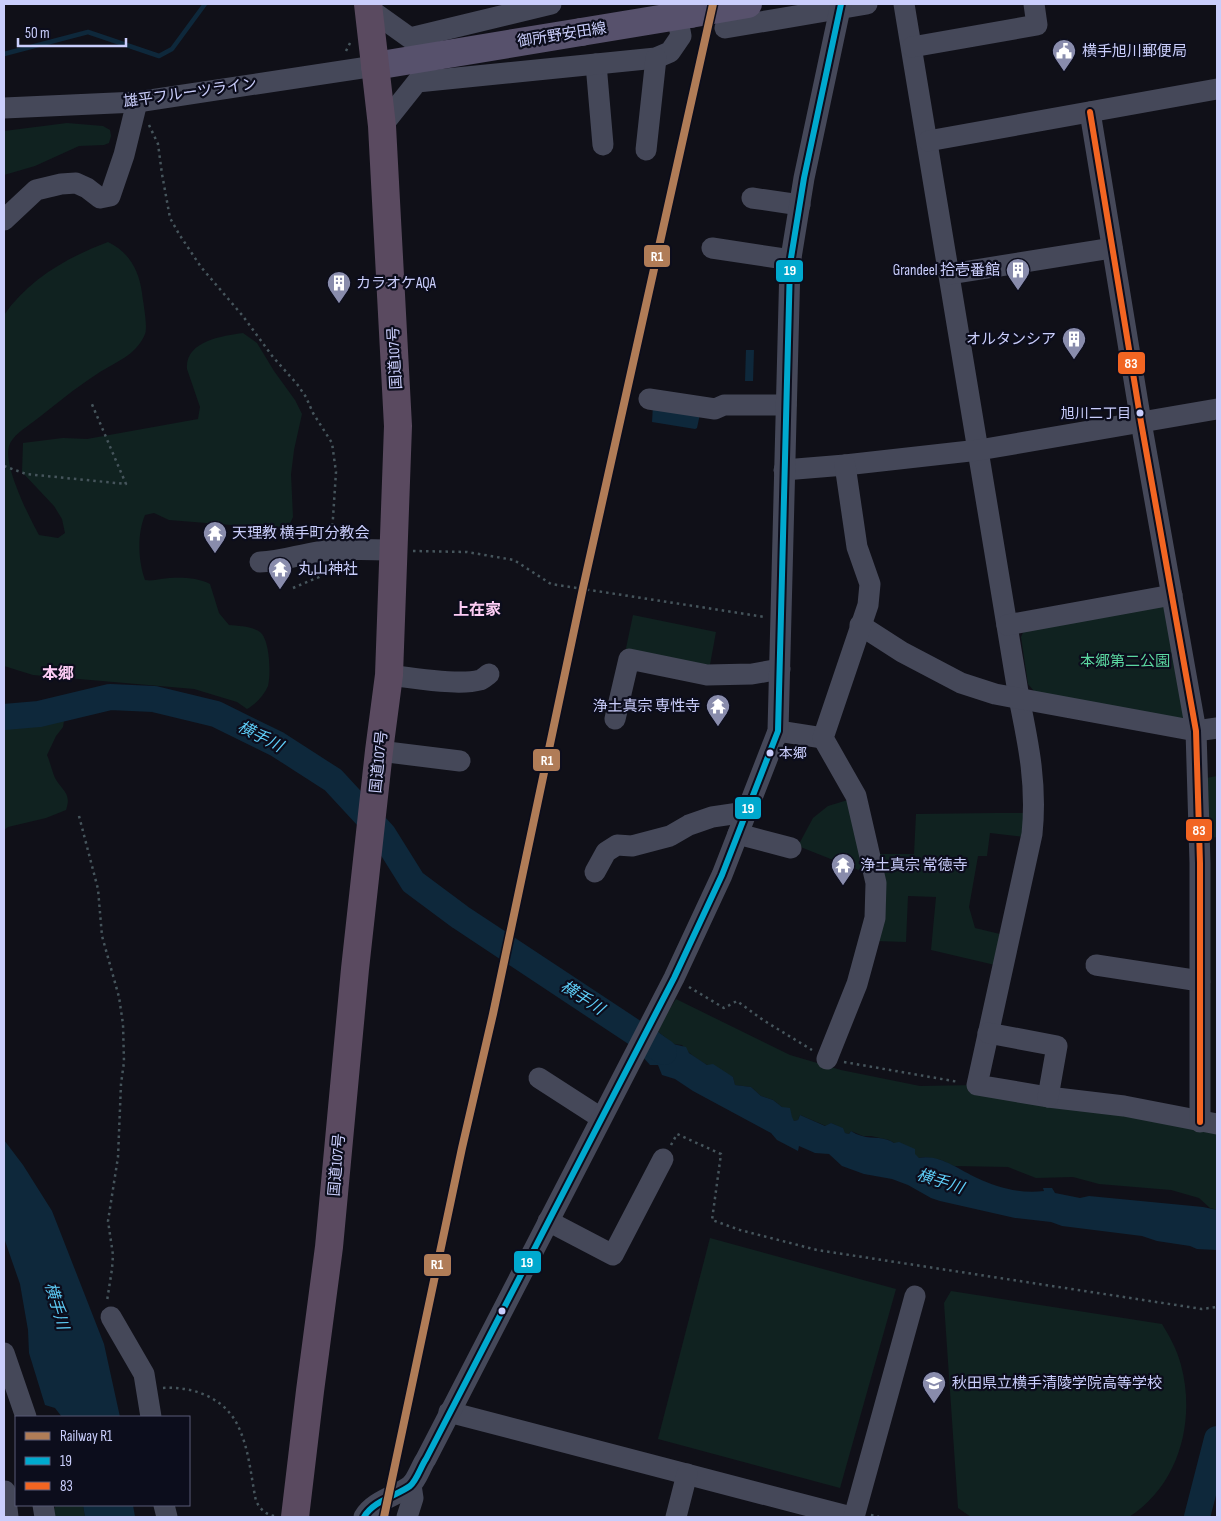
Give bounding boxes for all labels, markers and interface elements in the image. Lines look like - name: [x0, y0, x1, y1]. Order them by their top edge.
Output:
- scale bar: [18, 15, 125, 47]
- street label: 御所野安田線: [516, 19, 608, 51]
- text: 50 m: [25, 24, 50, 43]
- public building icon: 横手旭川郵便局: [1051, 38, 1077, 72]
- place label: 横手旭川郵便局: [1082, 42, 1187, 61]
- street label: 雄平フルーツライン: [122, 74, 258, 112]
- line badge: R1: [643, 244, 671, 268]
- text: R1: [651, 248, 664, 265]
- building icon: Grandeel 拾壱番館: [1005, 257, 1031, 291]
- line badge: 19: [775, 259, 804, 283]
- place label: Grandeel 拾壱番館: [893, 261, 1000, 280]
- text: 19: [784, 262, 796, 279]
- building icon: カラオケAQA: [326, 270, 352, 304]
- place label: カラオケAQA: [356, 274, 437, 293]
- street label: 国道107号: [384, 326, 406, 390]
- building icon: オルタンシア: [1061, 326, 1087, 360]
- place label: オルタンシア: [966, 330, 1056, 349]
- line badge: 83: [1117, 351, 1146, 375]
- text: 83: [1125, 355, 1137, 372]
- place label: 旭川二丁目: [1061, 405, 1131, 422]
- marker: 旭川二丁目: [1135, 408, 1145, 418]
- temple icon: 天理教 横手町分教会: [202, 520, 228, 554]
- place label: 天理教 横手町分教会: [232, 524, 369, 543]
- temple icon: 丸山神社: [267, 556, 293, 590]
- place label: 丸山神社: [298, 560, 358, 579]
- district label: 上在家: [453, 601, 501, 620]
- park label: 本郷第二公園: [1080, 652, 1170, 671]
- district label: 本郷: [42, 665, 74, 684]
- temple icon: 浄土真宗 専性寺: [705, 693, 731, 727]
- place label: 浄土真宗 専性寺: [593, 697, 700, 716]
- water label: 横手川: [234, 718, 287, 757]
- street label: 国道107号: [366, 730, 392, 794]
- place label: 本郷: [779, 745, 807, 762]
- line badge: R1: [532, 748, 561, 772]
- marker: 本郷: [765, 748, 775, 758]
- text: R1: [541, 752, 554, 769]
- line badge: 19: [734, 796, 762, 820]
- text: 19: [742, 800, 754, 817]
- line badge: 83: [1185, 818, 1213, 842]
- text: 83: [1193, 822, 1205, 839]
- temple icon: 浄土真宗 常徳寺: [830, 852, 856, 886]
- place label: 浄土真宗 常徳寺: [860, 856, 967, 875]
- water label: 横手川: [557, 977, 609, 1020]
- street label: 国道107号: [325, 1133, 349, 1197]
- water label: 横手川: [914, 1166, 968, 1199]
- line badge: 19: [513, 1250, 542, 1274]
- line badge: R1: [423, 1253, 452, 1277]
- text: 19: [521, 1254, 533, 1271]
- text: R1: [431, 1256, 444, 1273]
- water label: 横手川: [40, 1280, 72, 1334]
- unlabelled marker: [497, 1306, 507, 1316]
- school or university icon: 秋田県立横手清陵学院高等学校: [921, 1370, 947, 1404]
- place label: 秋田県立横手清陵学院高等学校: [952, 1374, 1162, 1393]
- legend: [15, 1416, 190, 1506]
- text: Railway R1: [60, 1427, 113, 1446]
- text: 19: [60, 1452, 72, 1471]
- text: 83: [60, 1477, 73, 1496]

